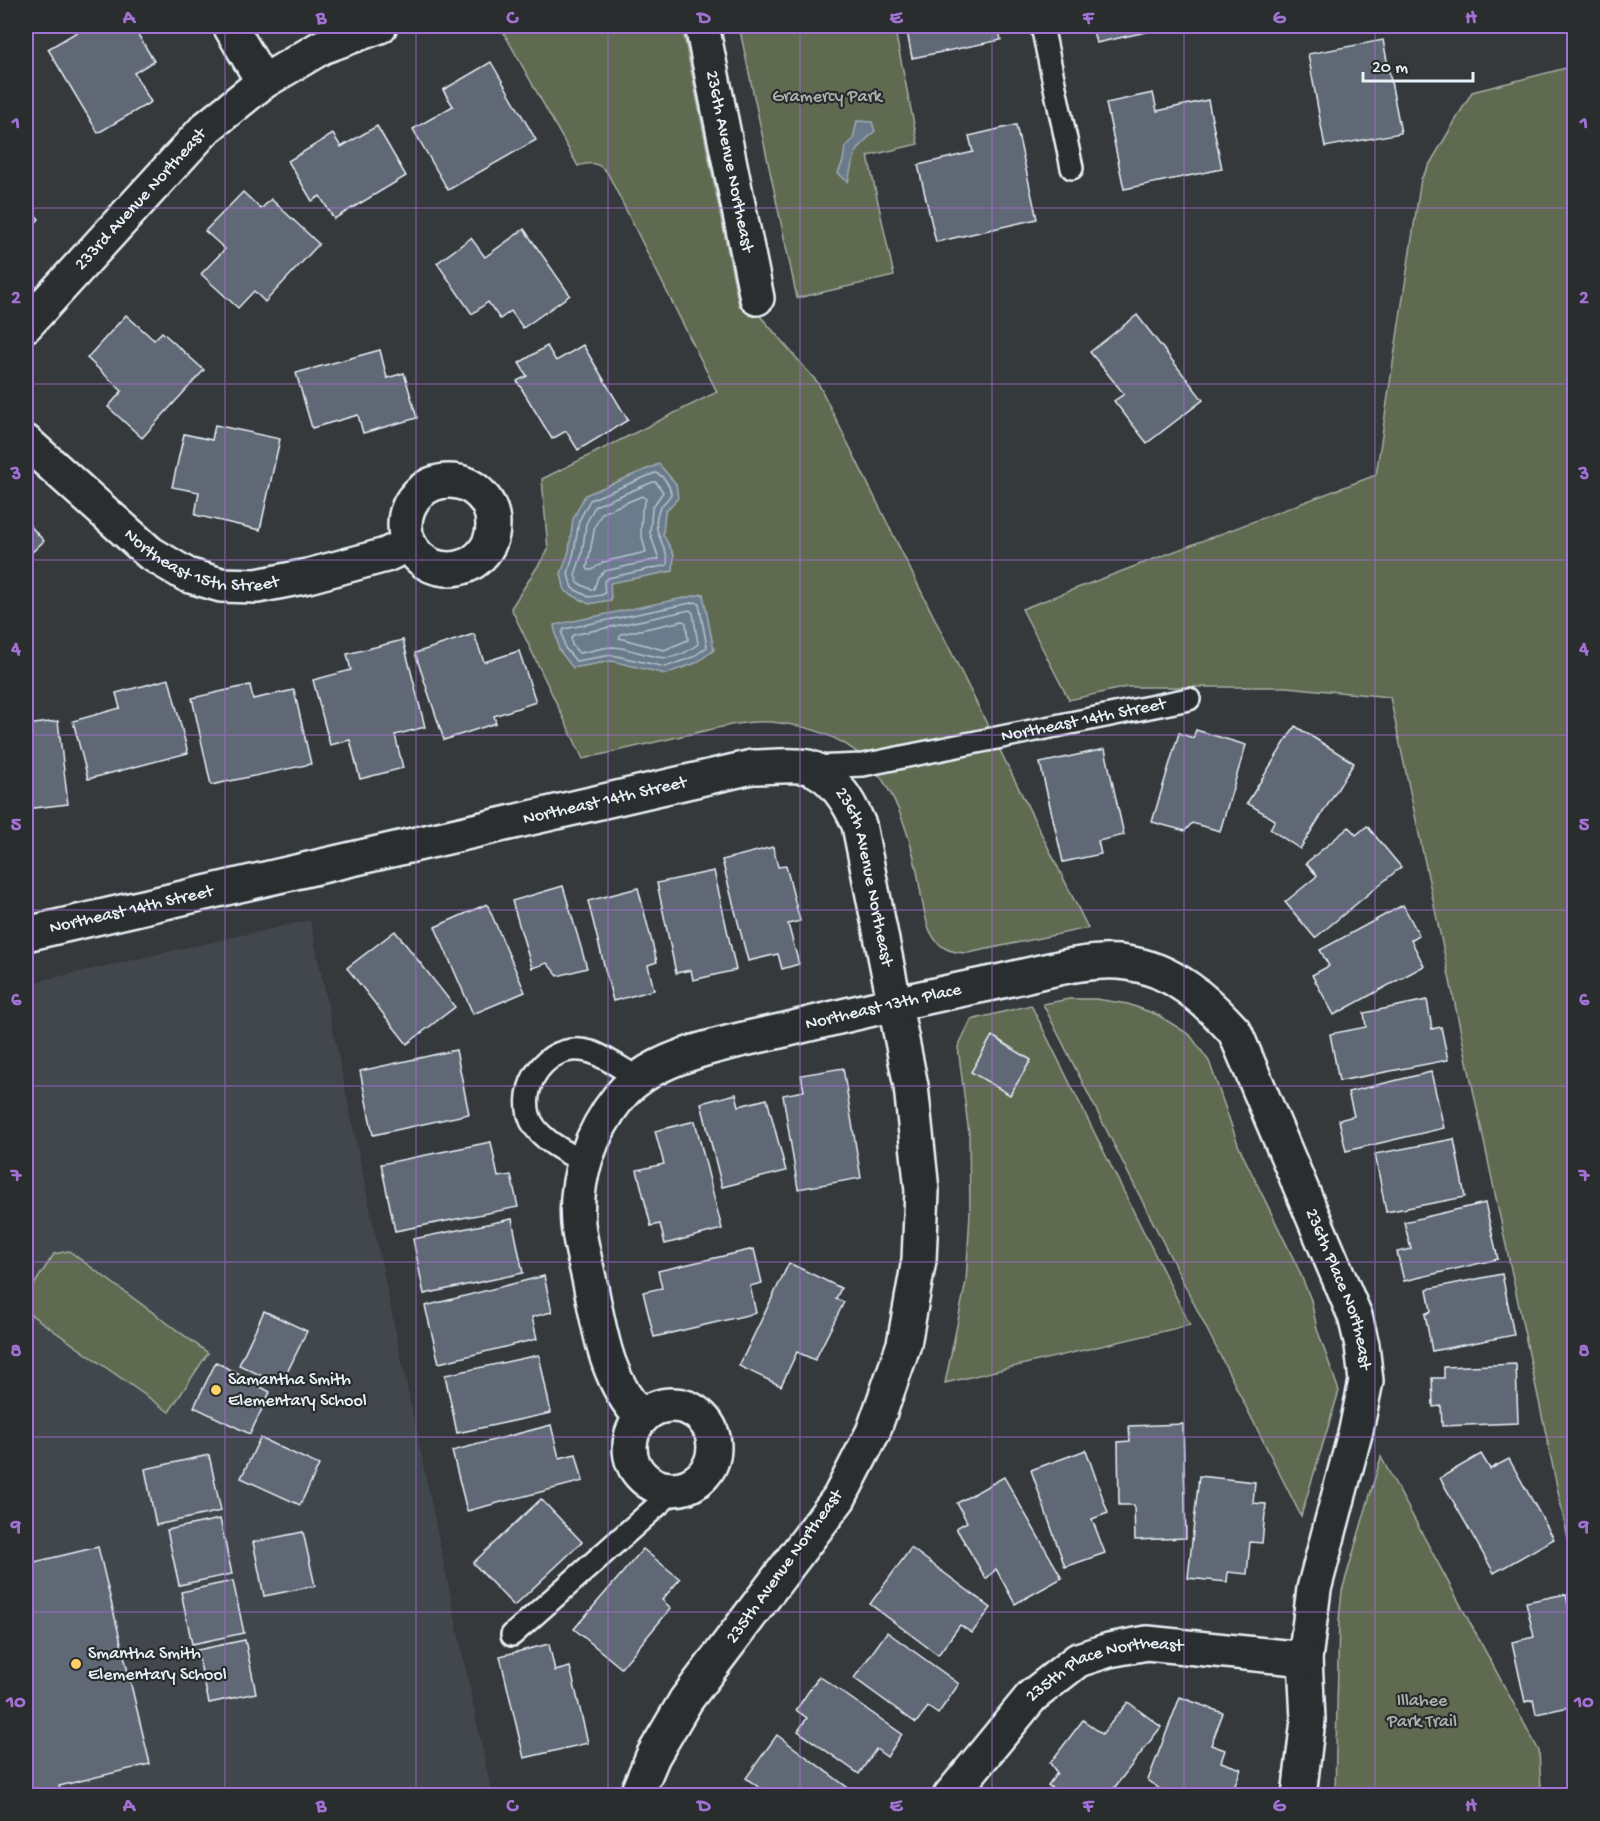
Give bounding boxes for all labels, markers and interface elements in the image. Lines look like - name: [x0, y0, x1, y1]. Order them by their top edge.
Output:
- text: A: [122, 8, 137, 31]
- text: B: [315, 8, 327, 31]
- text: C: [506, 8, 520, 31]
- text: D: [695, 8, 711, 31]
- text: E: [890, 8, 904, 31]
- text: F: [1082, 8, 1095, 31]
- text: G: [1273, 8, 1287, 31]
- text: H: [1465, 8, 1477, 31]
- scale bar: [1363, 45, 1472, 83]
- text: 20 m: [1372, 58, 1408, 79]
- street label: 236th Avenue Northeast: [701, 69, 758, 256]
- park label: Gramercy Park: [772, 87, 884, 108]
- text: 1: [11, 113, 20, 136]
- text: 1: [1579, 113, 1588, 136]
- street label: 233rd Avenue Northeast: [71, 123, 212, 275]
- text: 2: [11, 288, 21, 311]
- text: 2: [1579, 288, 1589, 311]
- text: 3: [10, 464, 21, 487]
- text: 3: [1578, 464, 1589, 487]
- street label: Northeast 15th Street: [120, 524, 282, 597]
- text: 4: [10, 639, 21, 662]
- text: 4: [1578, 639, 1589, 662]
- street label: Northeast 14th Street: [999, 693, 1169, 747]
- street label: Northeast 14th Street: [521, 771, 690, 830]
- street label: 236th Avenue Northeast: [830, 783, 898, 970]
- text: 5: [11, 815, 22, 838]
- text: 5: [1579, 815, 1590, 838]
- street label: Northeast 14th Street: [47, 880, 217, 939]
- street label: Northeast 13th Place: [803, 979, 964, 1035]
- text: 6: [11, 990, 22, 1013]
- text: 6: [1579, 990, 1590, 1013]
- text: 7: [10, 1166, 23, 1189]
- text: 7: [1578, 1166, 1591, 1189]
- street label: 236th Place Northeast: [1300, 1205, 1375, 1372]
- text: 8: [11, 1341, 22, 1364]
- text: 8: [1579, 1341, 1590, 1364]
- place label: Samantha Smith Elementary School: [228, 1370, 367, 1412]
- marker: Samantha Smith Elementary School: [209, 1383, 223, 1397]
- street label: 235th Avenue Northeast: [722, 1485, 849, 1648]
- text: 9: [10, 1517, 21, 1540]
- text: 9: [1578, 1517, 1589, 1540]
- street label: 235th Place Northeast: [1021, 1632, 1186, 1706]
- place label: Smantha Smith Elementary School: [88, 1644, 227, 1686]
- marker: Smantha Smith Elementary School: [69, 1657, 83, 1671]
- park label: Illahee Park Trail: [1386, 1691, 1457, 1733]
- text: 10: [5, 1692, 26, 1715]
- text: 10: [1573, 1692, 1594, 1715]
- text: A: [122, 1796, 137, 1819]
- text: B: [315, 1796, 327, 1819]
- text: C: [506, 1796, 520, 1819]
- text: D: [695, 1796, 711, 1819]
- text: E: [890, 1796, 904, 1819]
- text: F: [1082, 1796, 1095, 1819]
- text: G: [1273, 1796, 1287, 1819]
- text: H: [1465, 1796, 1477, 1819]

